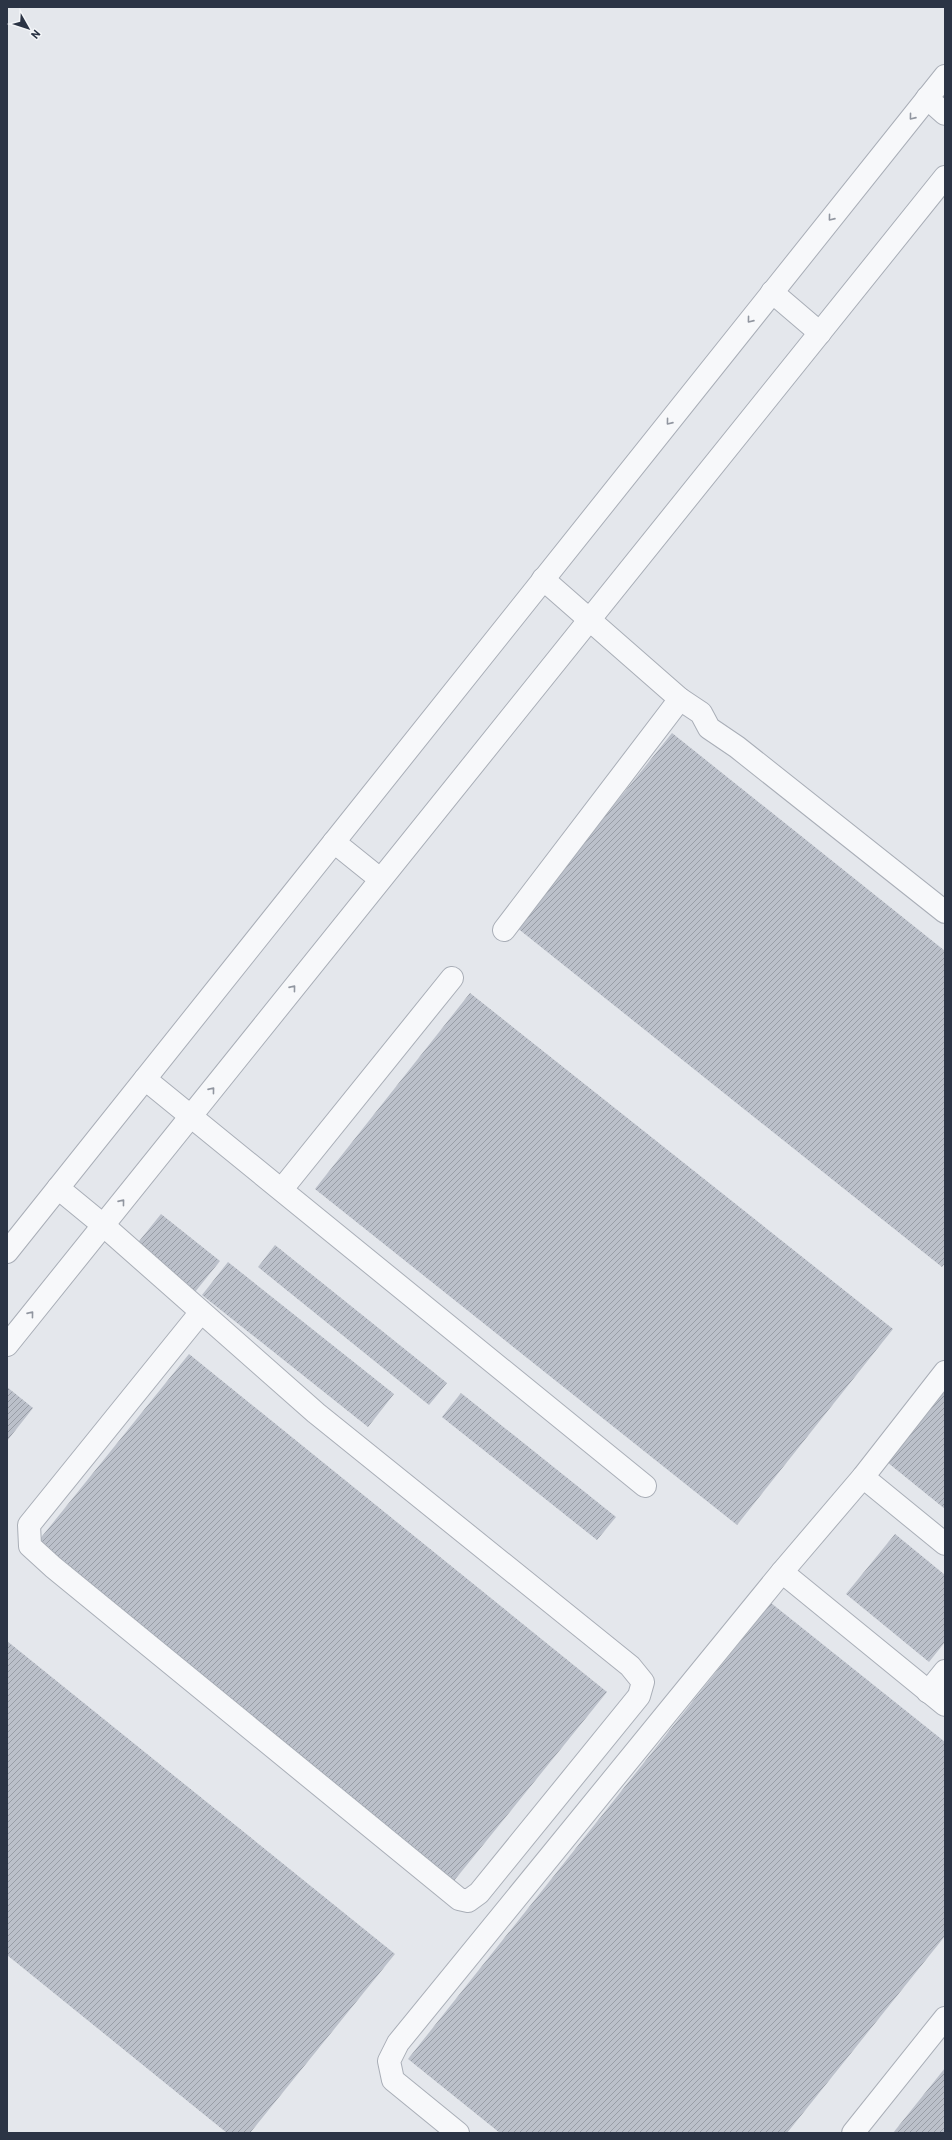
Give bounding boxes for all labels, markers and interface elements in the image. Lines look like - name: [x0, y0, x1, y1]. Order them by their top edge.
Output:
- north arrow: [8, 8, 48, 48]
- text: N: [29, 28, 44, 42]
- one-way arrow: [909, 112, 916, 119]
- one-way arrow: [828, 214, 835, 221]
- one-way arrow: [747, 316, 754, 323]
- one-way arrow: [666, 417, 673, 424]
- one-way arrow: [289, 986, 296, 993]
- one-way arrow: [207, 1087, 214, 1094]
- one-way arrow: [117, 1200, 124, 1207]
- one-way arrow: [27, 1312, 34, 1319]

